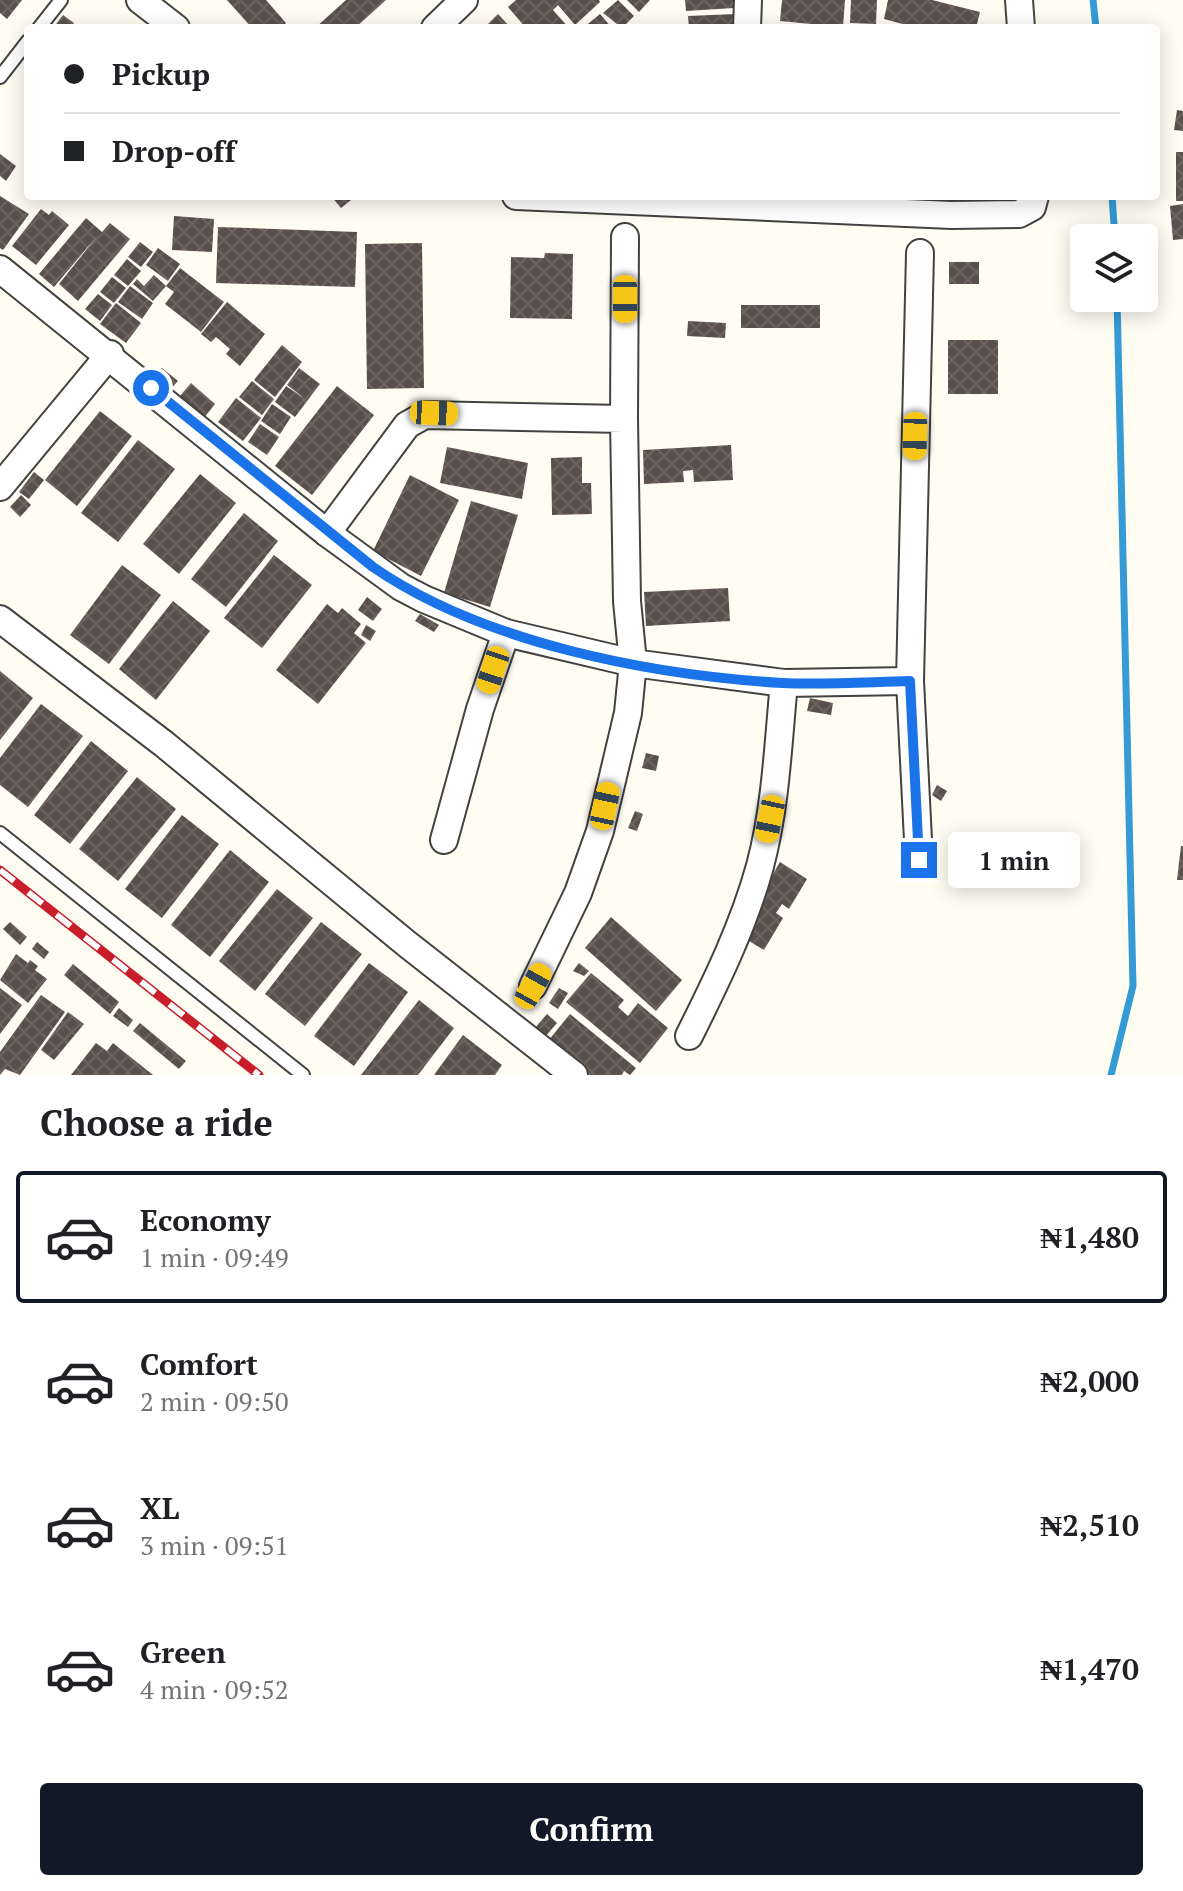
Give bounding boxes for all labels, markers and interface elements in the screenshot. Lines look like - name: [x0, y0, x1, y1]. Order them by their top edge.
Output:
- text: Pickup: [112, 54, 210, 94]
- text: Drop-off: [112, 131, 236, 171]
- map controls: [1070, 224, 1158, 312]
- button: layers: [1070, 224, 1158, 312]
- car: [613, 275, 637, 323]
- route start: [133, 370, 169, 406]
- car: [410, 400, 458, 426]
- car: [903, 412, 927, 460]
- car: [474, 643, 512, 697]
- car: [588, 780, 622, 832]
- car: [753, 793, 787, 845]
- callout: 1 min: [947, 832, 1079, 888]
- route end: [901, 842, 937, 878]
- text: 1 min: [978, 843, 1050, 877]
- car: [511, 959, 555, 1013]
- text: Choose a ride: [40, 1099, 273, 1146]
- text: Economy: [140, 1200, 271, 1240]
- icon: car: [44, 1201, 116, 1273]
- text: ₦1,480: [1040, 1217, 1139, 1257]
- text: 1 min · 09:49: [140, 1240, 289, 1274]
- text: Comfort: [140, 1344, 258, 1384]
- icon: car: [44, 1345, 116, 1417]
- text: ₦2,000: [1040, 1361, 1139, 1401]
- text: 2 min · 09:50: [140, 1384, 289, 1418]
- text: XL: [140, 1488, 179, 1528]
- icon: car: [44, 1489, 116, 1561]
- text: ₦2,510: [1040, 1505, 1139, 1545]
- text: 3 min · 09:51: [140, 1528, 289, 1562]
- text: Green: [140, 1632, 226, 1672]
- icon: car: [44, 1633, 116, 1705]
- text: ₦1,470: [1040, 1649, 1139, 1689]
- text: 4 min · 09:52: [140, 1672, 289, 1706]
- button: Confirm: [40, 1783, 1143, 1875]

